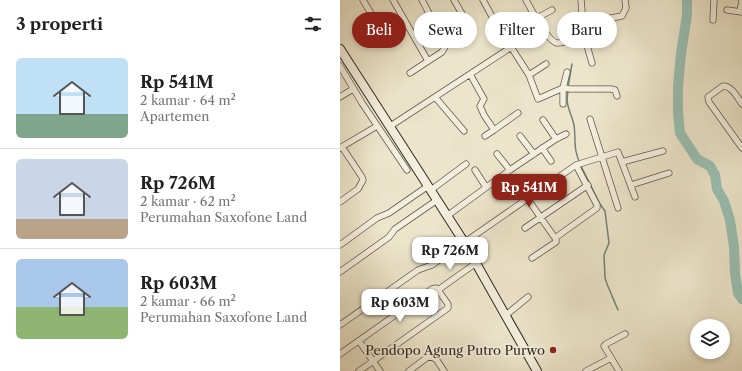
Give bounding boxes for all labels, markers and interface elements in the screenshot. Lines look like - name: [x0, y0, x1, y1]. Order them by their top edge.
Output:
- chip: Beli: [352, 12, 406, 48]
- chip: Sewa: [414, 12, 477, 48]
- chip: Filter: [485, 12, 549, 48]
- chip: Baru: [557, 12, 617, 48]
- icon: filters: [302, 13, 324, 35]
- text: 3 properti: [16, 14, 103, 34]
- text: Rp 541M: [140, 72, 214, 92]
- icon: home: [48, 74, 96, 122]
- text: 2 kamar · 64 m²: [140, 92, 236, 108]
- text: Apartemen: [140, 108, 209, 124]
- text: Rp 726M: [140, 173, 216, 193]
- pin: Rp 541M: [492, 174, 566, 208]
- icon: home: [48, 175, 96, 223]
- text: Rp 541M: [501, 179, 557, 195]
- text: 2 kamar · 62 m²: [140, 193, 236, 209]
- text: Perumahan Saxofone Land: [140, 209, 307, 225]
- pin: Rp 726M: [413, 237, 487, 271]
- text: Rp 726M: [421, 242, 479, 258]
- text: Rp 603M: [140, 273, 217, 293]
- icon: home: [48, 275, 96, 323]
- pin: Rp 603M: [363, 289, 437, 323]
- text: 2 kamar · 66 m²: [140, 293, 236, 309]
- text: Rp 603M: [370, 294, 430, 310]
- text: Perumahan Saxofone Land: [140, 309, 307, 325]
- map controls: [690, 319, 730, 359]
- button: layers: [690, 319, 730, 359]
- place label: Pendopo Agung Putro Purwo: [365, 342, 545, 358]
- marker: Pendopo Agung Putro Purwo: [548, 345, 558, 355]

